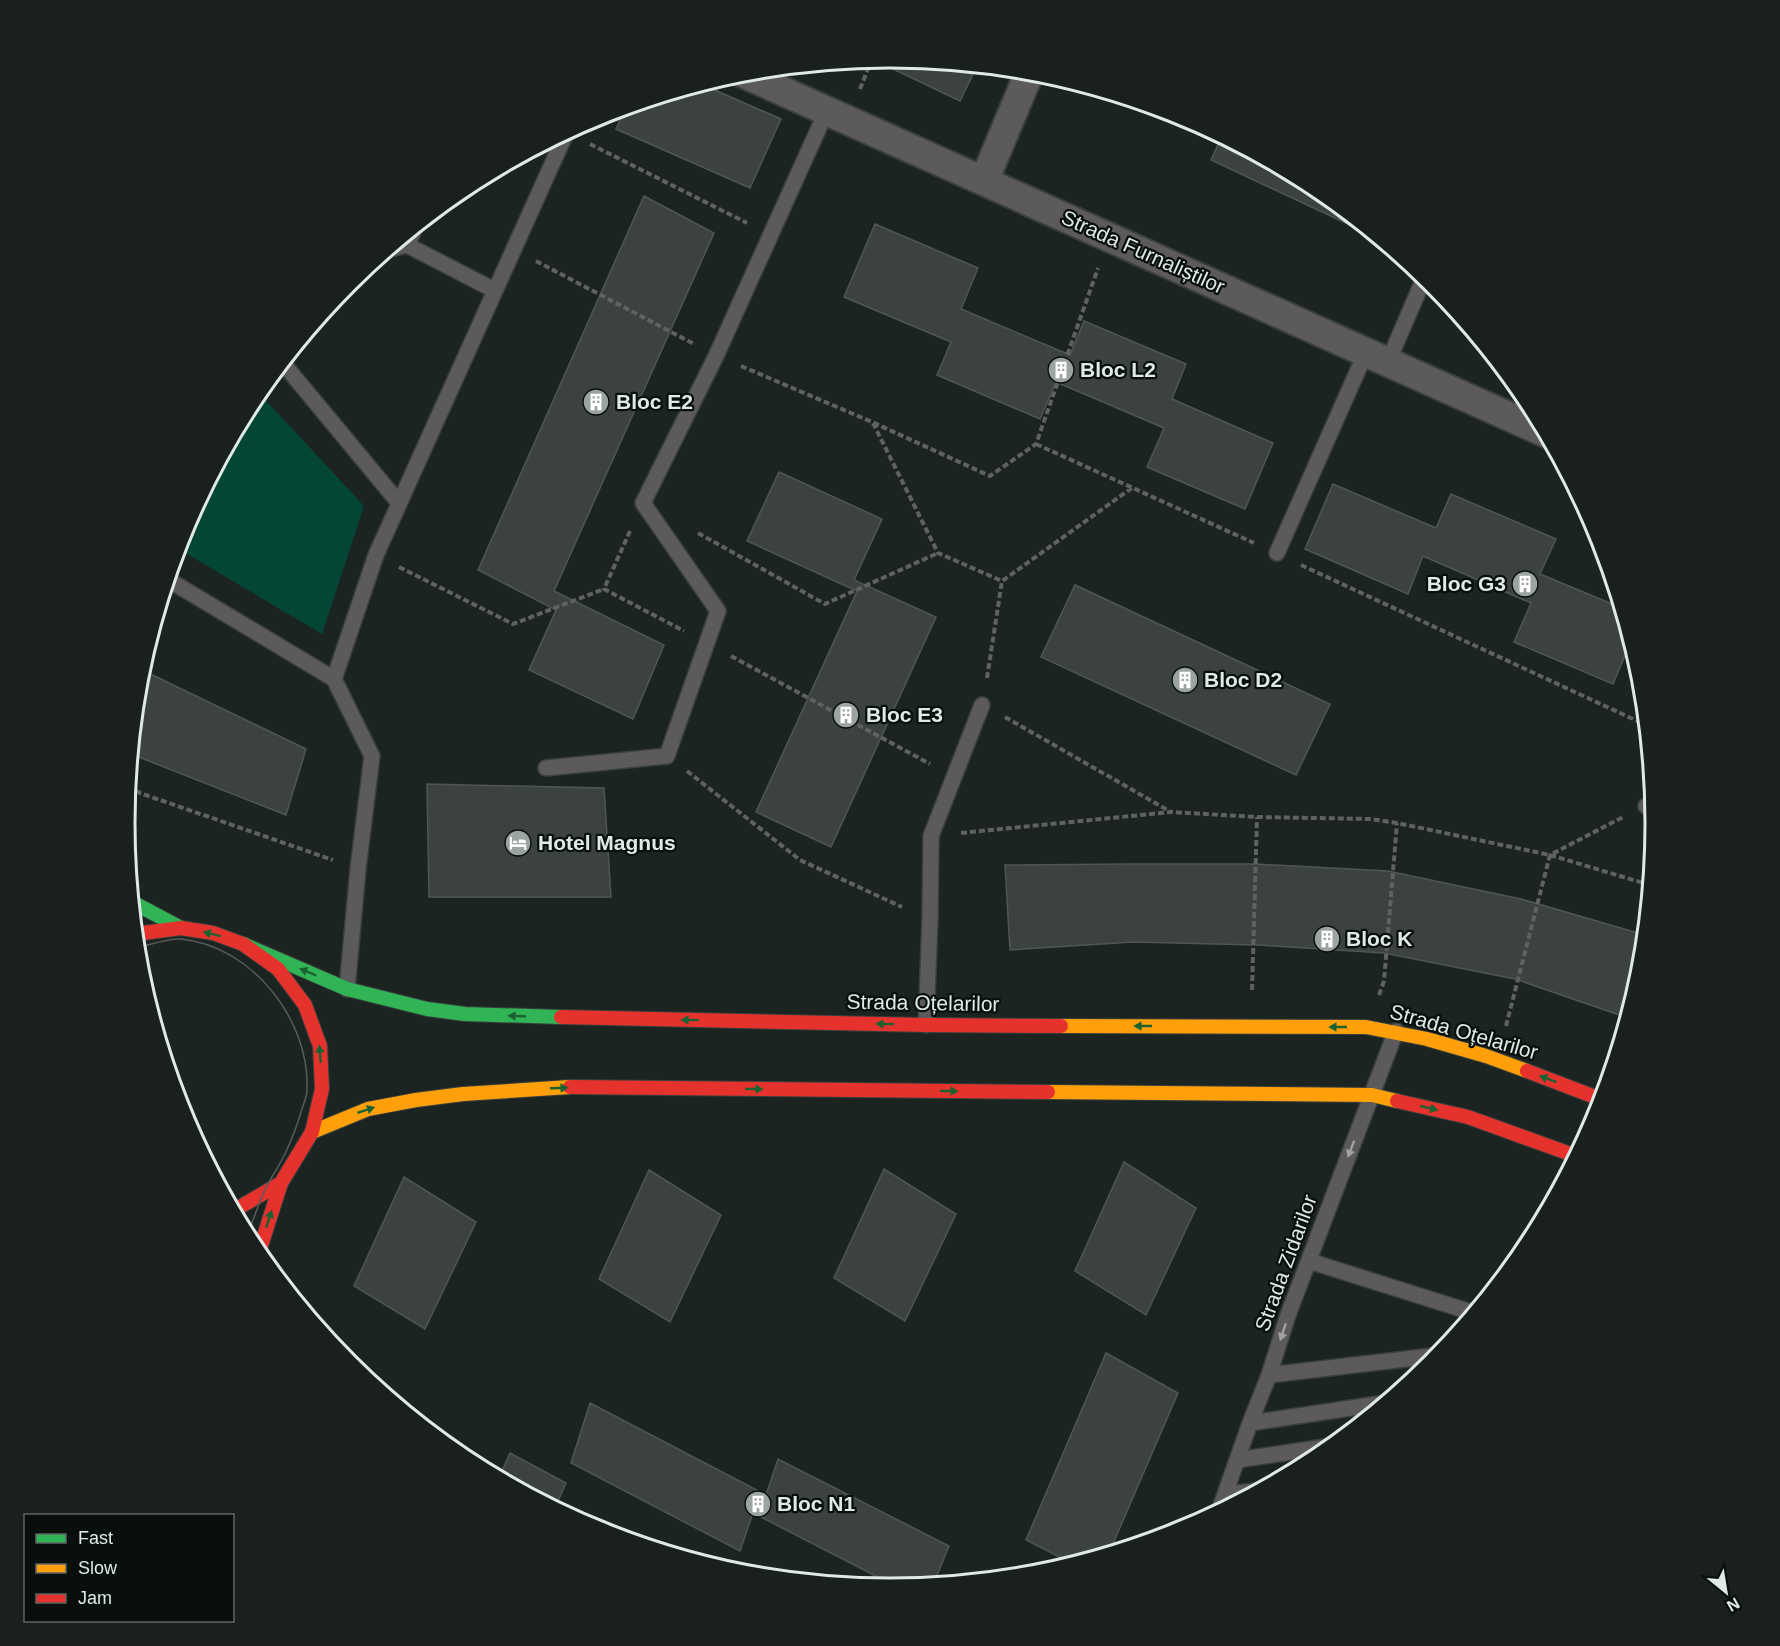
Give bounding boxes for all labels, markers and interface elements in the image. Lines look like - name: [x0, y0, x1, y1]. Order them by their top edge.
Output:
- street label: Strada Furnaliștilor: [1058, 205, 1228, 298]
- building icon: Bloc L2: [1046, 355, 1076, 385]
- place label: Bloc L2: [1080, 358, 1156, 381]
- building icon: Bloc E2: [581, 387, 611, 417]
- place label: Bloc E2: [616, 390, 693, 413]
- building icon: Bloc G3: [1510, 569, 1540, 599]
- place label: Bloc G3: [1427, 572, 1506, 595]
- building icon: Bloc D2: [1170, 665, 1200, 695]
- place label: Bloc D2: [1204, 668, 1282, 691]
- building icon: Bloc E3: [831, 700, 861, 730]
- place label: Bloc E3: [866, 703, 943, 726]
- hotel icon: Hotel Magnus: [503, 828, 533, 858]
- place label: Hotel Magnus: [538, 831, 676, 854]
- building icon: Bloc K: [1312, 924, 1342, 954]
- place label: Bloc K: [1346, 927, 1413, 950]
- one-way arrow: [203, 928, 222, 938]
- one-way arrow: [298, 967, 316, 977]
- street label: Strada Oțelarilor: [846, 990, 1000, 1015]
- street label: Strada Oțelarilor: [1387, 999, 1541, 1064]
- one-way arrow: [508, 1011, 527, 1020]
- one-way arrow: [680, 1016, 699, 1025]
- one-way arrow: [875, 1019, 894, 1029]
- one-way arrow: [1133, 1021, 1152, 1031]
- one-way arrow: [1328, 1022, 1347, 1032]
- one-way arrow: [315, 1045, 325, 1064]
- one-way arrow: [1539, 1074, 1557, 1083]
- one-way arrow: [550, 1083, 569, 1092]
- one-way arrow: [745, 1084, 764, 1094]
- one-way arrow: [940, 1086, 959, 1096]
- one-way arrow: [1420, 1103, 1438, 1113]
- one-way arrow: [357, 1105, 375, 1115]
- one-way arrow: [1346, 1141, 1356, 1159]
- street label: Strada Zidarilor: [1250, 1191, 1321, 1334]
- one-way arrow: [265, 1210, 274, 1228]
- one-way arrow: [1277, 1323, 1287, 1341]
- building icon: Bloc N1: [743, 1489, 773, 1519]
- place label: Bloc N1: [777, 1492, 856, 1515]
- legend: [24, 1514, 234, 1622]
- text: Fast: [78, 1528, 113, 1548]
- text: Slow: [78, 1558, 118, 1578]
- north arrow: [1696, 1562, 1756, 1622]
- text: Jam: [78, 1588, 112, 1608]
- text: N: [1724, 1594, 1743, 1615]

